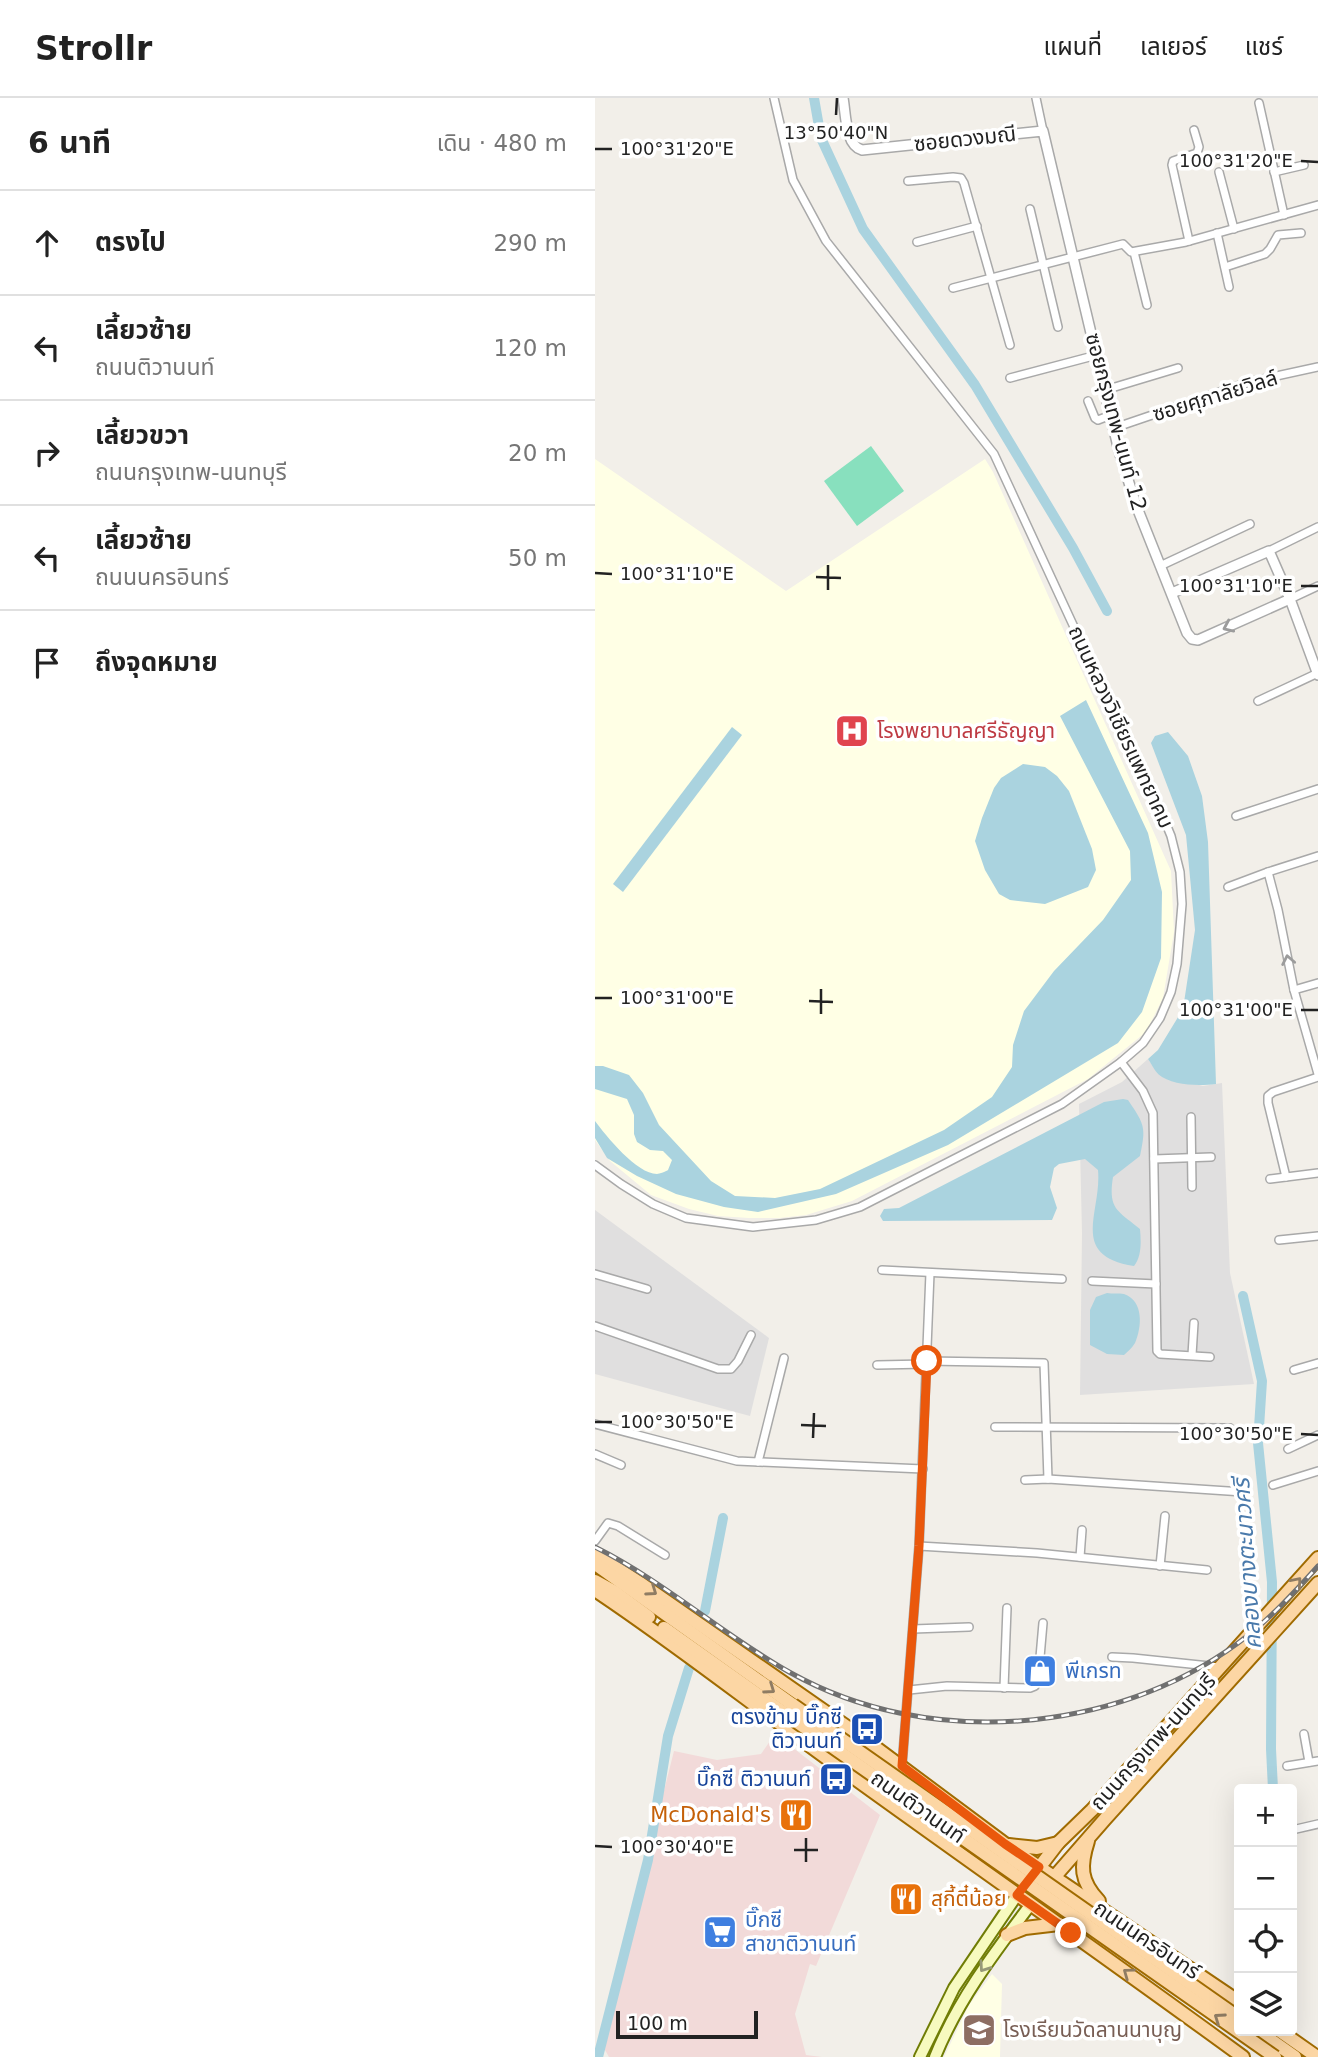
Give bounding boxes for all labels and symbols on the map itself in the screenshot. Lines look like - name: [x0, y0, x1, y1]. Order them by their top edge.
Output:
- text: 13°50'40"N: [784, 122, 888, 143]
- street label: ซอยดวงมณี: [913, 122, 1017, 156]
- text: 100°31'20"E: [620, 138, 734, 159]
- text: 100°31'20"E: [1179, 150, 1293, 171]
- street label: ซอยกรุงเทพ-นนท์ 12: [1080, 330, 1151, 514]
- street label: ซอยศุภาลัยวิลล์: [1150, 366, 1281, 427]
- text: 100°31'10"E: [620, 563, 734, 584]
- text: 100°31'10"E: [1179, 575, 1293, 596]
- one-way arrow: [1222, 619, 1235, 633]
- street label: ถนนหลวงวิเชียรแพทยาคม: [1064, 622, 1178, 832]
- hospital icon: โรงพยาบาลศรีธัญญา: [833, 712, 871, 750]
- place label: โรงพยาบาลศรีธัญญา: [877, 719, 1055, 743]
- one-way arrow: [1281, 954, 1296, 966]
- text: 100°31'00"E: [620, 987, 734, 1008]
- text: 100°31'00"E: [1179, 999, 1293, 1020]
- route start: [911, 1345, 942, 1376]
- text: 100°30'50"E: [620, 1411, 734, 1432]
- text: 100°30'50"E: [1179, 1423, 1293, 1444]
- water label: คลองบางตะนาวศรี: [1228, 1474, 1266, 1650]
- one-way arrow: [1289, 1577, 1301, 1590]
- one-way arrow: [644, 1583, 657, 1595]
- shop icon: พีเกรท: [1021, 1652, 1059, 1690]
- place label: พีเกรท: [1065, 1659, 1121, 1683]
- street label: ถนนกรุงเทพ-นนทบุรี: [1085, 1669, 1221, 1816]
- one-way arrow: [762, 1681, 775, 1693]
- place label: ตรงข้าม บิ๊กซี ติวานนท์: [731, 1703, 842, 1753]
- bus stop icon: ตรงข้าม บิ๊กซี ติวานนท์: [848, 1710, 886, 1748]
- bus stop icon: บิ๊กซี ติวานนท์: [817, 1760, 855, 1798]
- place label: บิ๊กซี ติวานนท์: [697, 1765, 811, 1791]
- street label: ถนนติวานนท์: [866, 1766, 970, 1848]
- restaurant icon: McDonald's: [777, 1796, 815, 1834]
- place label: McDonald's: [650, 1803, 771, 1827]
- text: 100°30'40"E: [620, 1836, 734, 1857]
- restaurant icon: สุกี้ตี๋น้อย: [887, 1880, 925, 1918]
- place label: สุกี้ตี๋น้อย: [931, 1884, 1006, 1912]
- street label: ถนนนครอินทร์: [1090, 1896, 1205, 1985]
- place label: บิ๊กซี สาขาติวานนท์: [745, 1906, 856, 1956]
- supermarket icon: บิ๊กซี สาขาติวานนท์: [701, 1913, 739, 1951]
- route end: [1055, 1917, 1086, 1948]
- one-way arrow: [980, 1959, 992, 1972]
- one-way arrow: [1123, 1969, 1136, 1981]
- scale bar: [616, 2008, 758, 2040]
- school or university icon: โรงเรียนวัดลานนาบุญ: [960, 2011, 998, 2049]
- one-way arrow: [1214, 2014, 1227, 2026]
- place label: โรงเรียนวัดลานนาบุญ: [1003, 2018, 1182, 2043]

